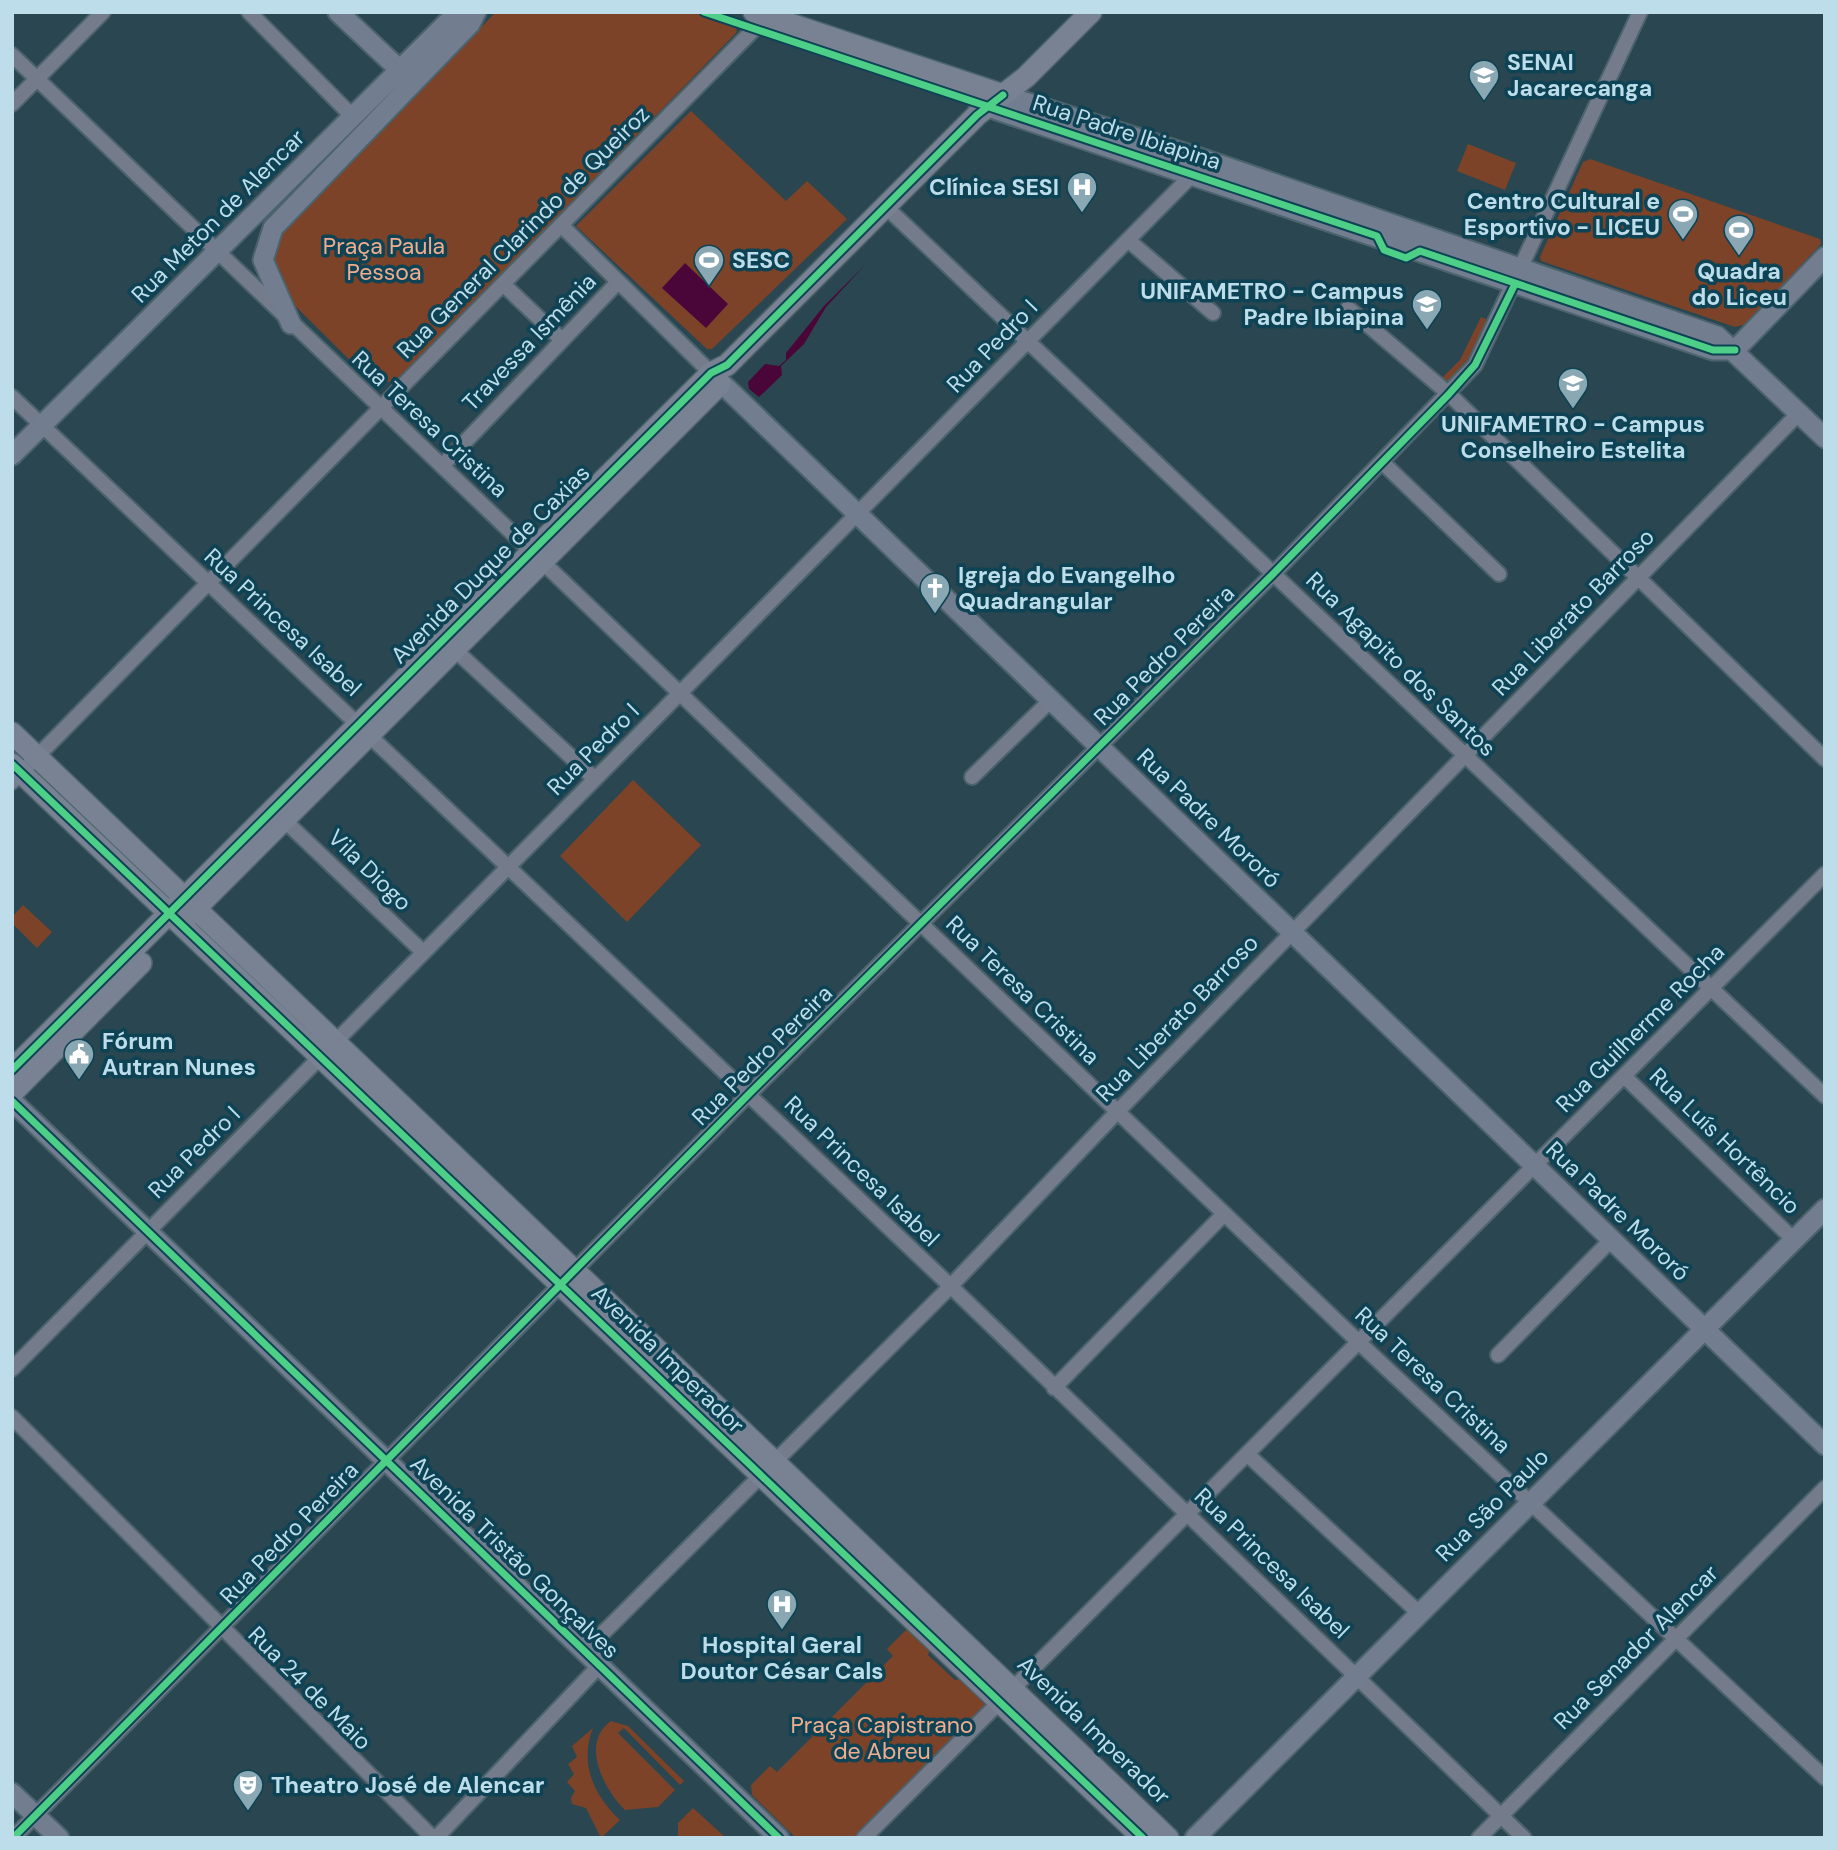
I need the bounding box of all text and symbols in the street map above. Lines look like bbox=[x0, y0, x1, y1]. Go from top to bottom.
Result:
place label: SENAI Jacarecanga bbox=[1507, 47, 1652, 103]
school or university icon: SENAI Jacarecanga bbox=[1467, 58, 1501, 102]
street label: Rua Padre Ibiapina bbox=[1029, 87, 1225, 177]
street label: Rua General Clarindo de Queiroz bbox=[390, 99, 656, 365]
street label: Rua Meton de Alencar bbox=[125, 123, 311, 309]
hospital icon: Clínica SESI bbox=[1065, 170, 1099, 214]
place label: Clínica SESI bbox=[929, 172, 1059, 202]
place label: Centro Cultural e Esportivo - LICEU bbox=[1464, 186, 1660, 242]
sports icon: Centro Cultural e Esportivo - LICEU bbox=[1666, 197, 1700, 241]
sports icon: Quadra do Liceu bbox=[1722, 213, 1756, 257]
park label: Praça Paula Pessoa bbox=[323, 231, 445, 287]
sports icon: SESC bbox=[692, 243, 726, 287]
place label: SESC bbox=[732, 245, 790, 275]
place label: Quadra do Liceu bbox=[1691, 256, 1787, 312]
street label: Travessa Ismênia bbox=[456, 267, 602, 417]
place label: UNIFAMETRO - Campus Padre Ibiapina bbox=[1140, 276, 1404, 332]
school or university icon: UNIFAMETRO - Campus Padre Ibiapina bbox=[1410, 287, 1444, 331]
street label: Rua Pedro I bbox=[940, 293, 1044, 399]
street label: Rua Teresa Cristina bbox=[346, 344, 514, 504]
school or university icon: UNIFAMETRO - Campus Conselheiro Estelita bbox=[1556, 366, 1590, 410]
place label: UNIFAMETRO - Campus Conselheiro Estelita bbox=[1441, 409, 1705, 465]
street label: Avenida Duque de Caxias bbox=[384, 458, 596, 670]
street label: Rua Liberato Barroso bbox=[1485, 522, 1661, 702]
street label: Rua Princesa Isabel bbox=[198, 541, 368, 703]
place label: Igreja do Evangelho Quadrangular bbox=[958, 560, 1176, 616]
street label: Rua Agapito dos Santos bbox=[1300, 565, 1502, 763]
church icon: Igreja do Evangelho Quadrangular bbox=[918, 571, 952, 615]
street label: Rua Pedro Pereira bbox=[1087, 578, 1241, 732]
street label: Rua Pedro I bbox=[540, 696, 646, 802]
street label: Rua Padre Mororó bbox=[1131, 742, 1287, 894]
street label: Vila Diogo bbox=[322, 823, 418, 917]
street label: Rua Teresa Cristina bbox=[940, 909, 1106, 1071]
street label: Rua Liberato Barroso bbox=[1089, 928, 1265, 1108]
street label: Rua Guilherme Rocha bbox=[1549, 937, 1731, 1119]
street label: Rua Pedro Pereira bbox=[685, 978, 839, 1132]
place label: Fórum Autran Nunes bbox=[102, 1026, 256, 1082]
public building icon: Fórum Autran Nunes bbox=[62, 1037, 96, 1081]
street label: Rua Luís Hortêncio bbox=[1643, 1061, 1807, 1221]
street label: Rua Princesa Isabel bbox=[778, 1089, 946, 1253]
street label: Rua Pedro I bbox=[141, 1099, 247, 1205]
street label: Rua Padre Mororó bbox=[1540, 1135, 1696, 1287]
street label: Avenida Imperador bbox=[585, 1278, 751, 1440]
street label: Rua Teresa Cristina bbox=[1349, 1300, 1517, 1460]
street label: Rua São Paulo bbox=[1429, 1442, 1555, 1568]
street label: Avenida Tristão Gonçalves bbox=[404, 1449, 626, 1665]
street label: Rua Pedro Pereira bbox=[213, 1455, 365, 1611]
street label: Rua Princesa Isabel bbox=[1188, 1481, 1356, 1645]
street label: Rua Senador Alencar bbox=[1547, 1558, 1725, 1736]
hospital icon: Hospital Geral Doutor César Cals bbox=[765, 1587, 799, 1631]
street label: Rua 24 de Maio bbox=[242, 1620, 378, 1756]
place label: Hospital Geral Doutor César Cals bbox=[680, 1630, 884, 1686]
street label: Avenida Imperador bbox=[1011, 1649, 1177, 1811]
park label: Praça Capistrano de Abreu bbox=[791, 1710, 974, 1766]
theatre icon: Theatro José de Alencar bbox=[231, 1768, 265, 1812]
place label: Theatro José de Alencar bbox=[271, 1770, 544, 1800]

